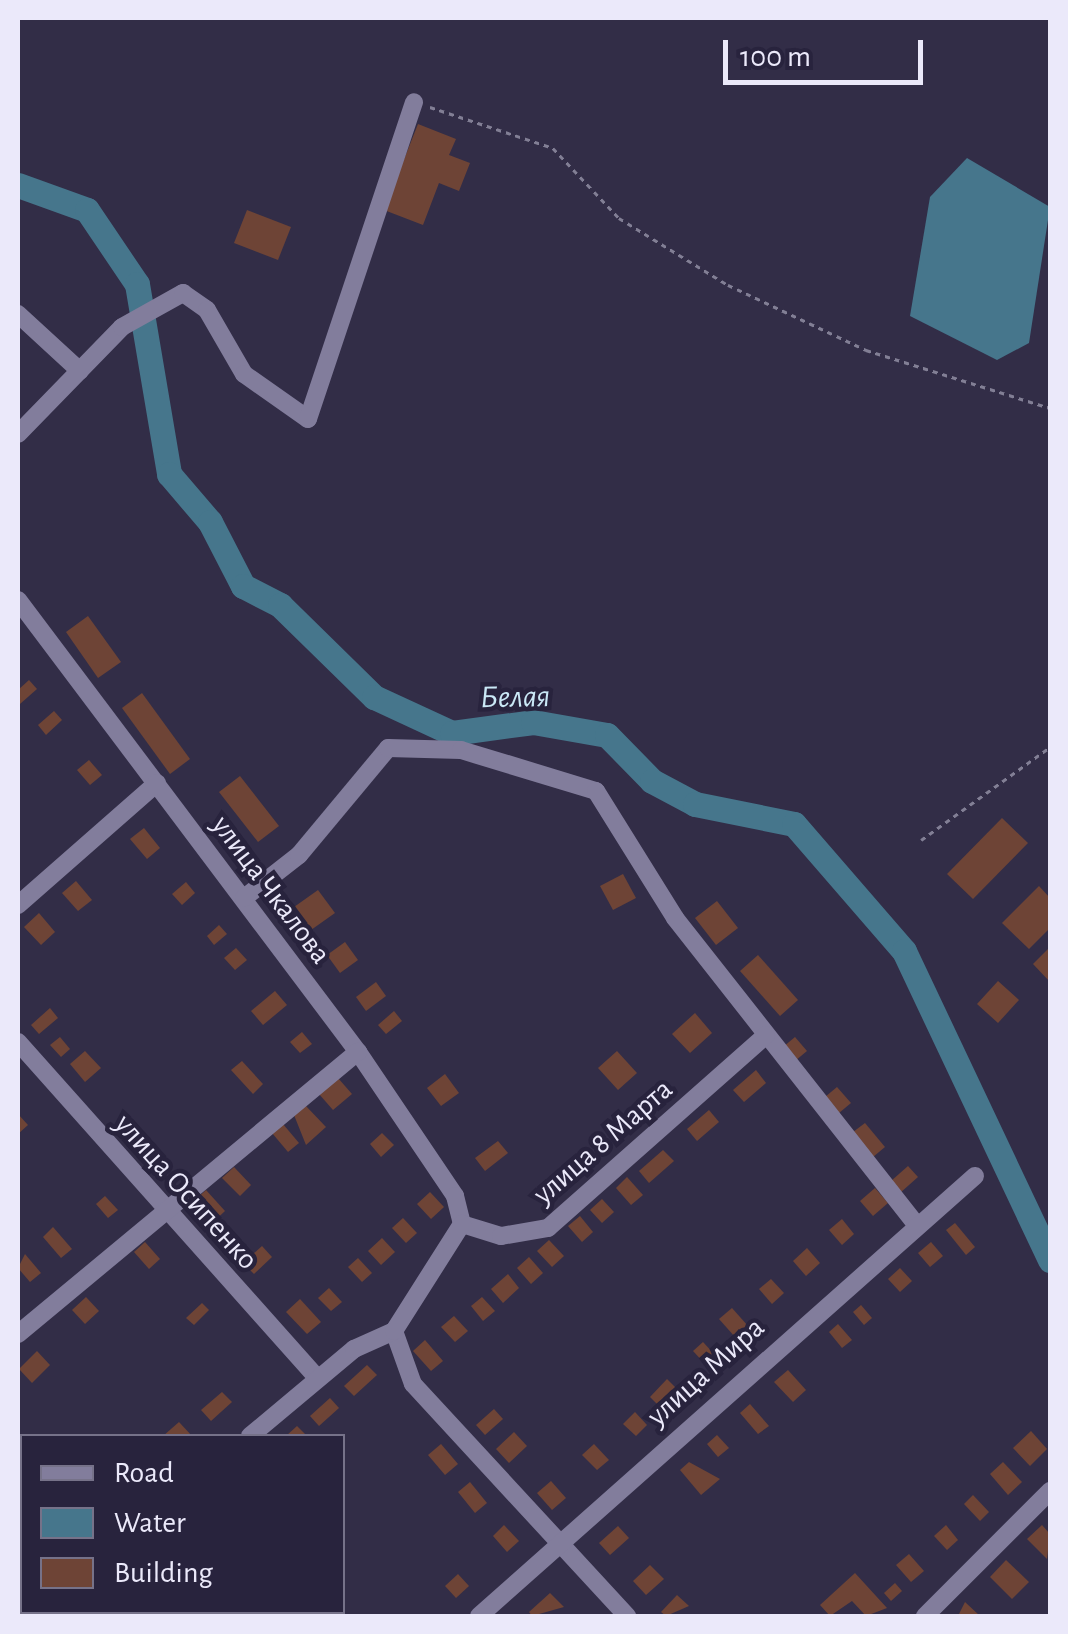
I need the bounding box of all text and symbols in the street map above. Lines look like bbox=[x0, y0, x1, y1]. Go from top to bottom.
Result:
scale bar bbox=[728, 20, 928, 82]
text: 100 m bbox=[740, 42, 811, 72]
water label: Белая bbox=[480, 677, 550, 717]
street label: улица Чкалова bbox=[204, 809, 338, 971]
street label: улица 8 Марта bbox=[526, 1072, 680, 1212]
street label: улица Осипенко bbox=[107, 1107, 265, 1277]
street label: улица Мира bbox=[640, 1310, 772, 1434]
legend bbox=[20, 1434, 345, 1614]
text: Road bbox=[114, 1458, 174, 1488]
text: Water bbox=[114, 1508, 186, 1538]
text: Building bbox=[114, 1558, 213, 1588]

